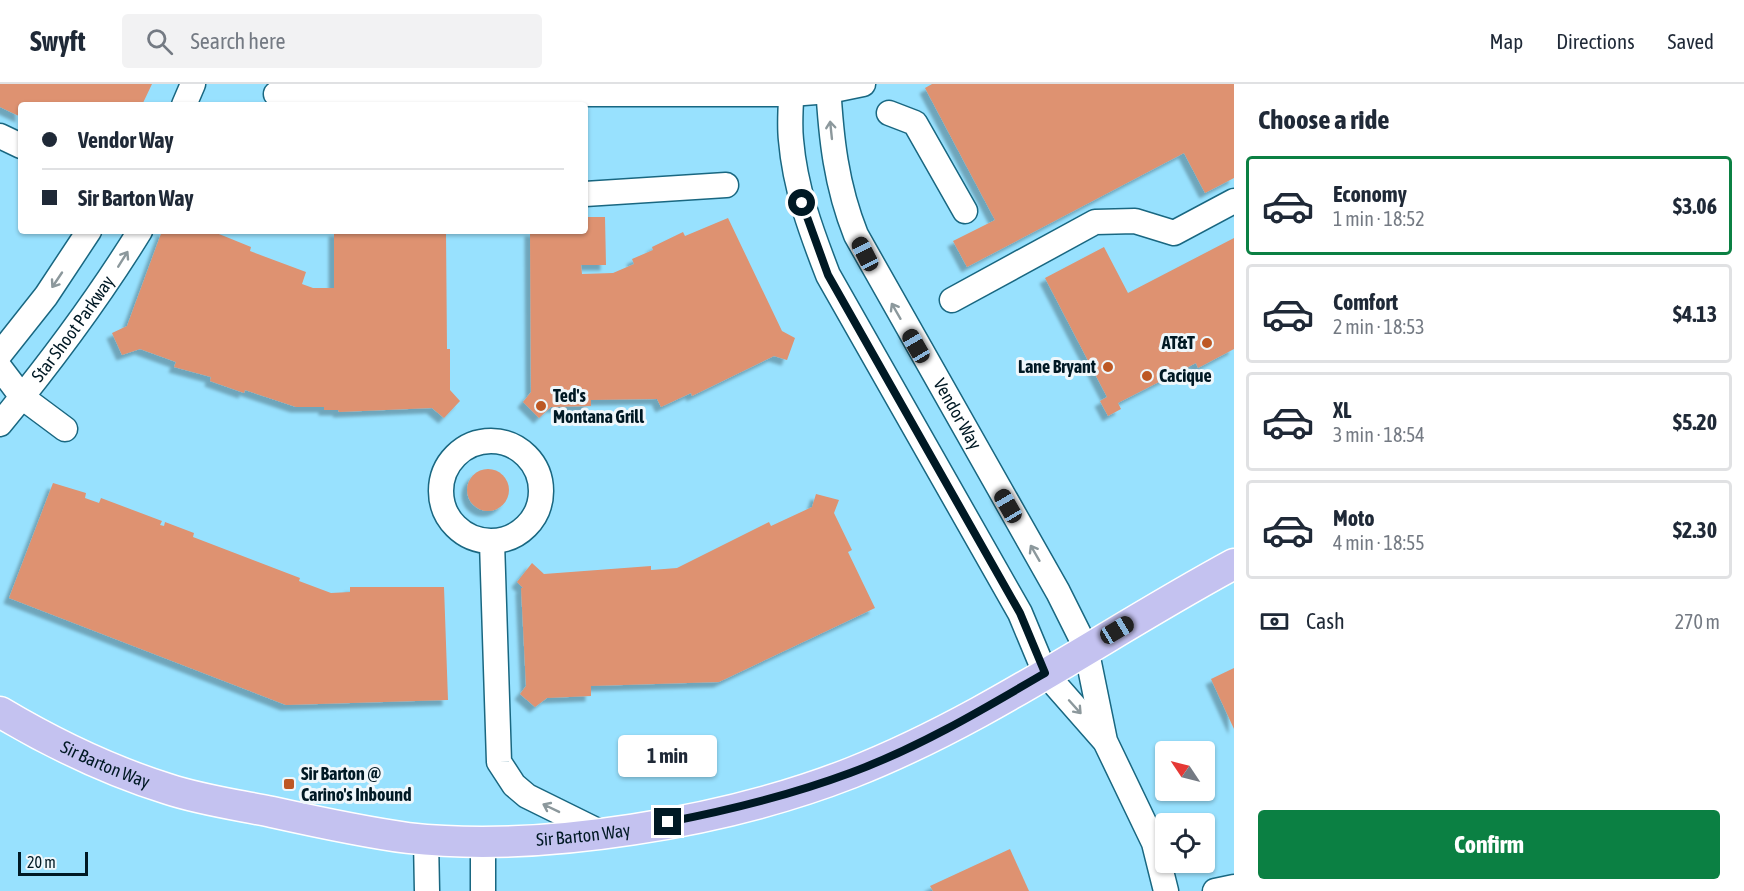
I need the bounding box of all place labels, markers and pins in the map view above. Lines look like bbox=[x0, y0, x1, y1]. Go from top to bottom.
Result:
place label: AT&T bbox=[1161, 332, 1195, 353]
marker: AT&T bbox=[1200, 336, 1214, 350]
place label: Lane Bryant bbox=[1018, 356, 1097, 377]
marker: Lane Bryant bbox=[1101, 360, 1115, 374]
place label: Cacique bbox=[1159, 365, 1212, 386]
marker: Cacique bbox=[1140, 369, 1154, 383]
place label: Ted's Montana Grill bbox=[553, 385, 644, 427]
marker: Ted's Montana Grill bbox=[534, 399, 548, 413]
place label: Sir Barton @ Carino's Inbound bbox=[301, 763, 411, 805]
marker: Sir Barton @ Carino's Inbound bbox=[282, 777, 296, 791]

